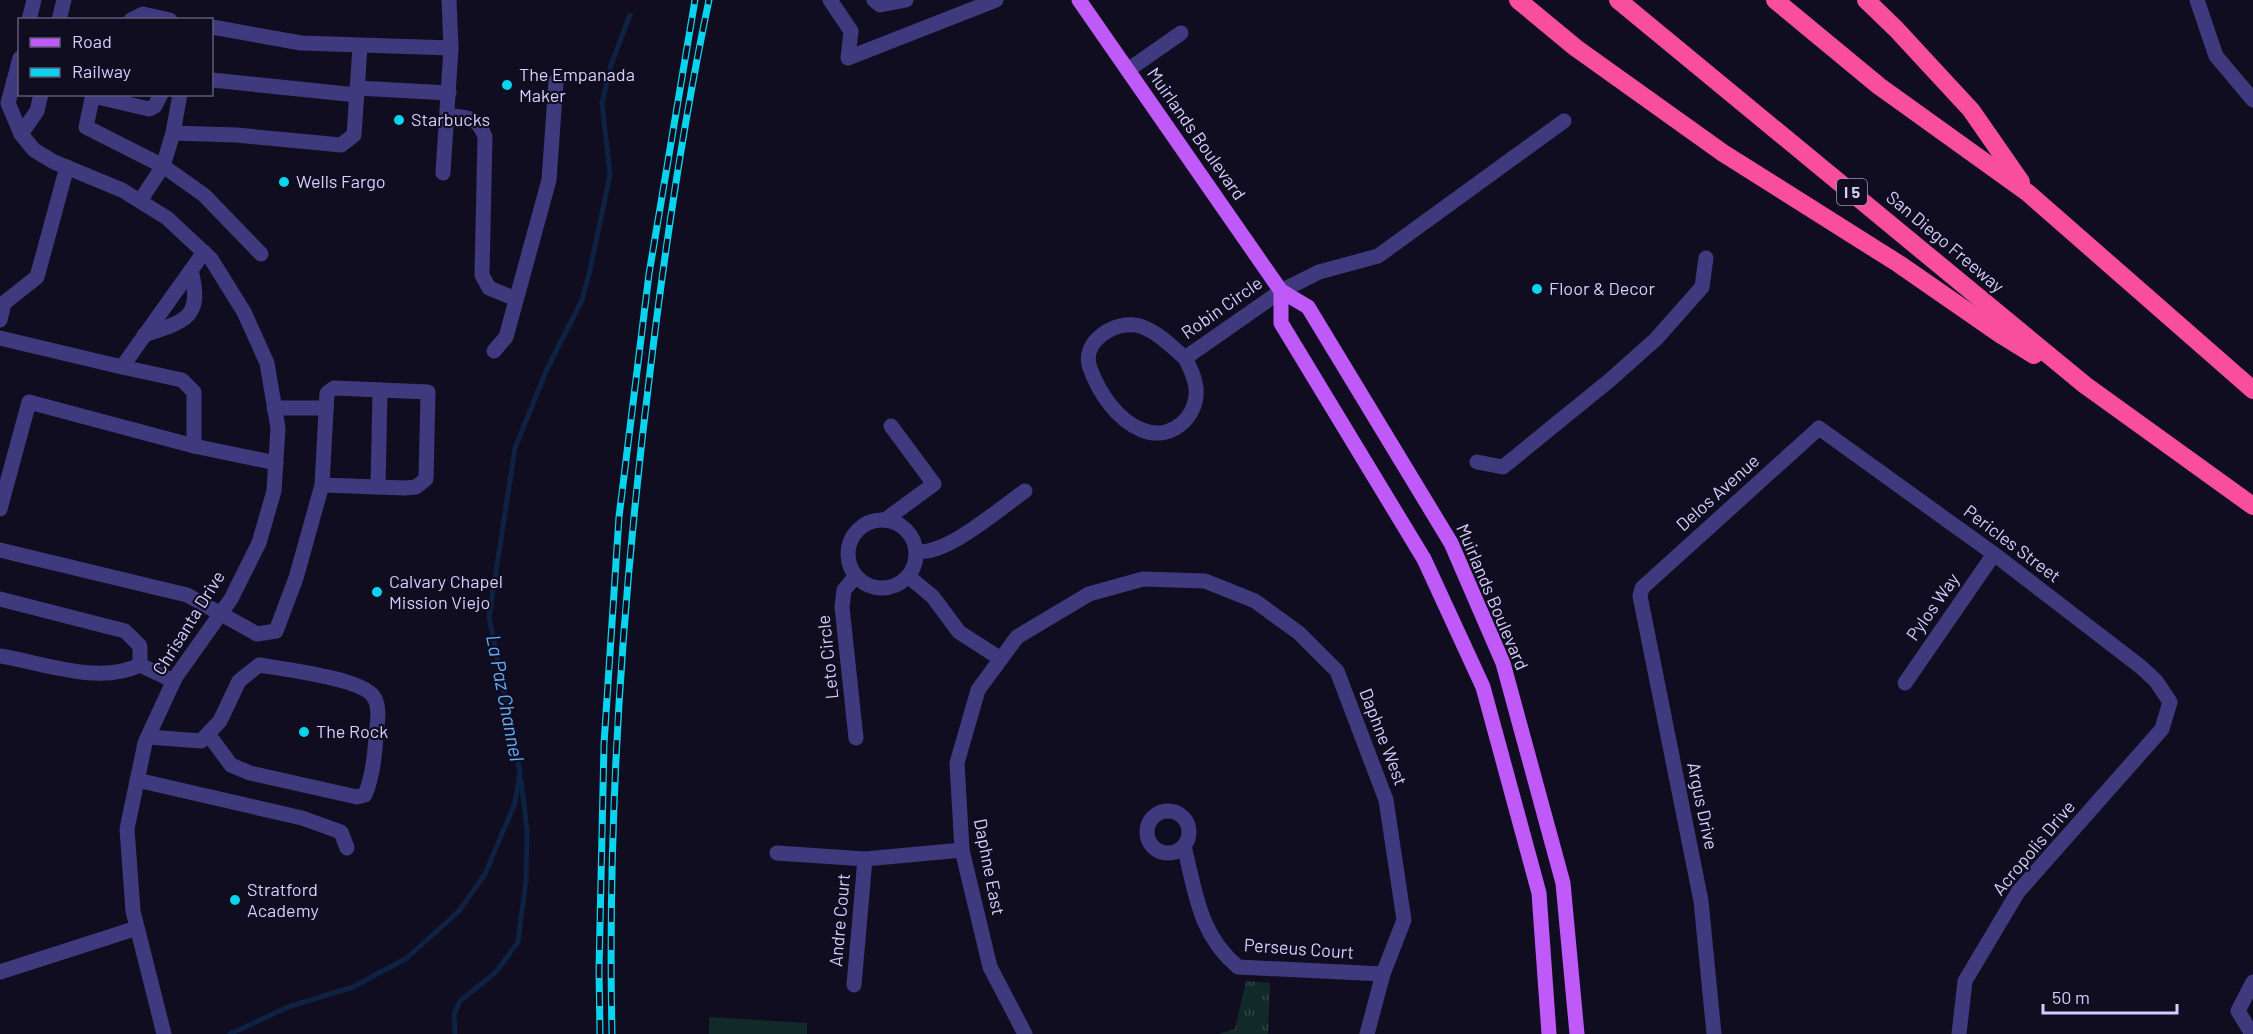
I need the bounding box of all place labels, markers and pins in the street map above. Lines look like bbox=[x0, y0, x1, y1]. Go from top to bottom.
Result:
place label: The Empanada Maker bbox=[519, 63, 635, 106]
marker: The Empanada Maker bbox=[500, 78, 514, 92]
place label: Starbucks bbox=[411, 108, 490, 130]
marker: Starbucks bbox=[392, 113, 406, 127]
place label: Wells Fargo bbox=[296, 170, 386, 192]
marker: Wells Fargo bbox=[277, 175, 291, 189]
place label: Floor & Decor bbox=[1549, 277, 1655, 299]
marker: Floor & Decor bbox=[1530, 282, 1544, 296]
place label: Calvary Chapel Mission Viejo bbox=[389, 570, 503, 613]
marker: Calvary Chapel Mission Viejo bbox=[370, 585, 384, 599]
place label: The Rock bbox=[316, 720, 388, 742]
marker: The Rock bbox=[297, 725, 311, 739]
place label: Stratford Academy bbox=[247, 878, 319, 921]
marker: Stratford Academy bbox=[228, 893, 242, 907]

